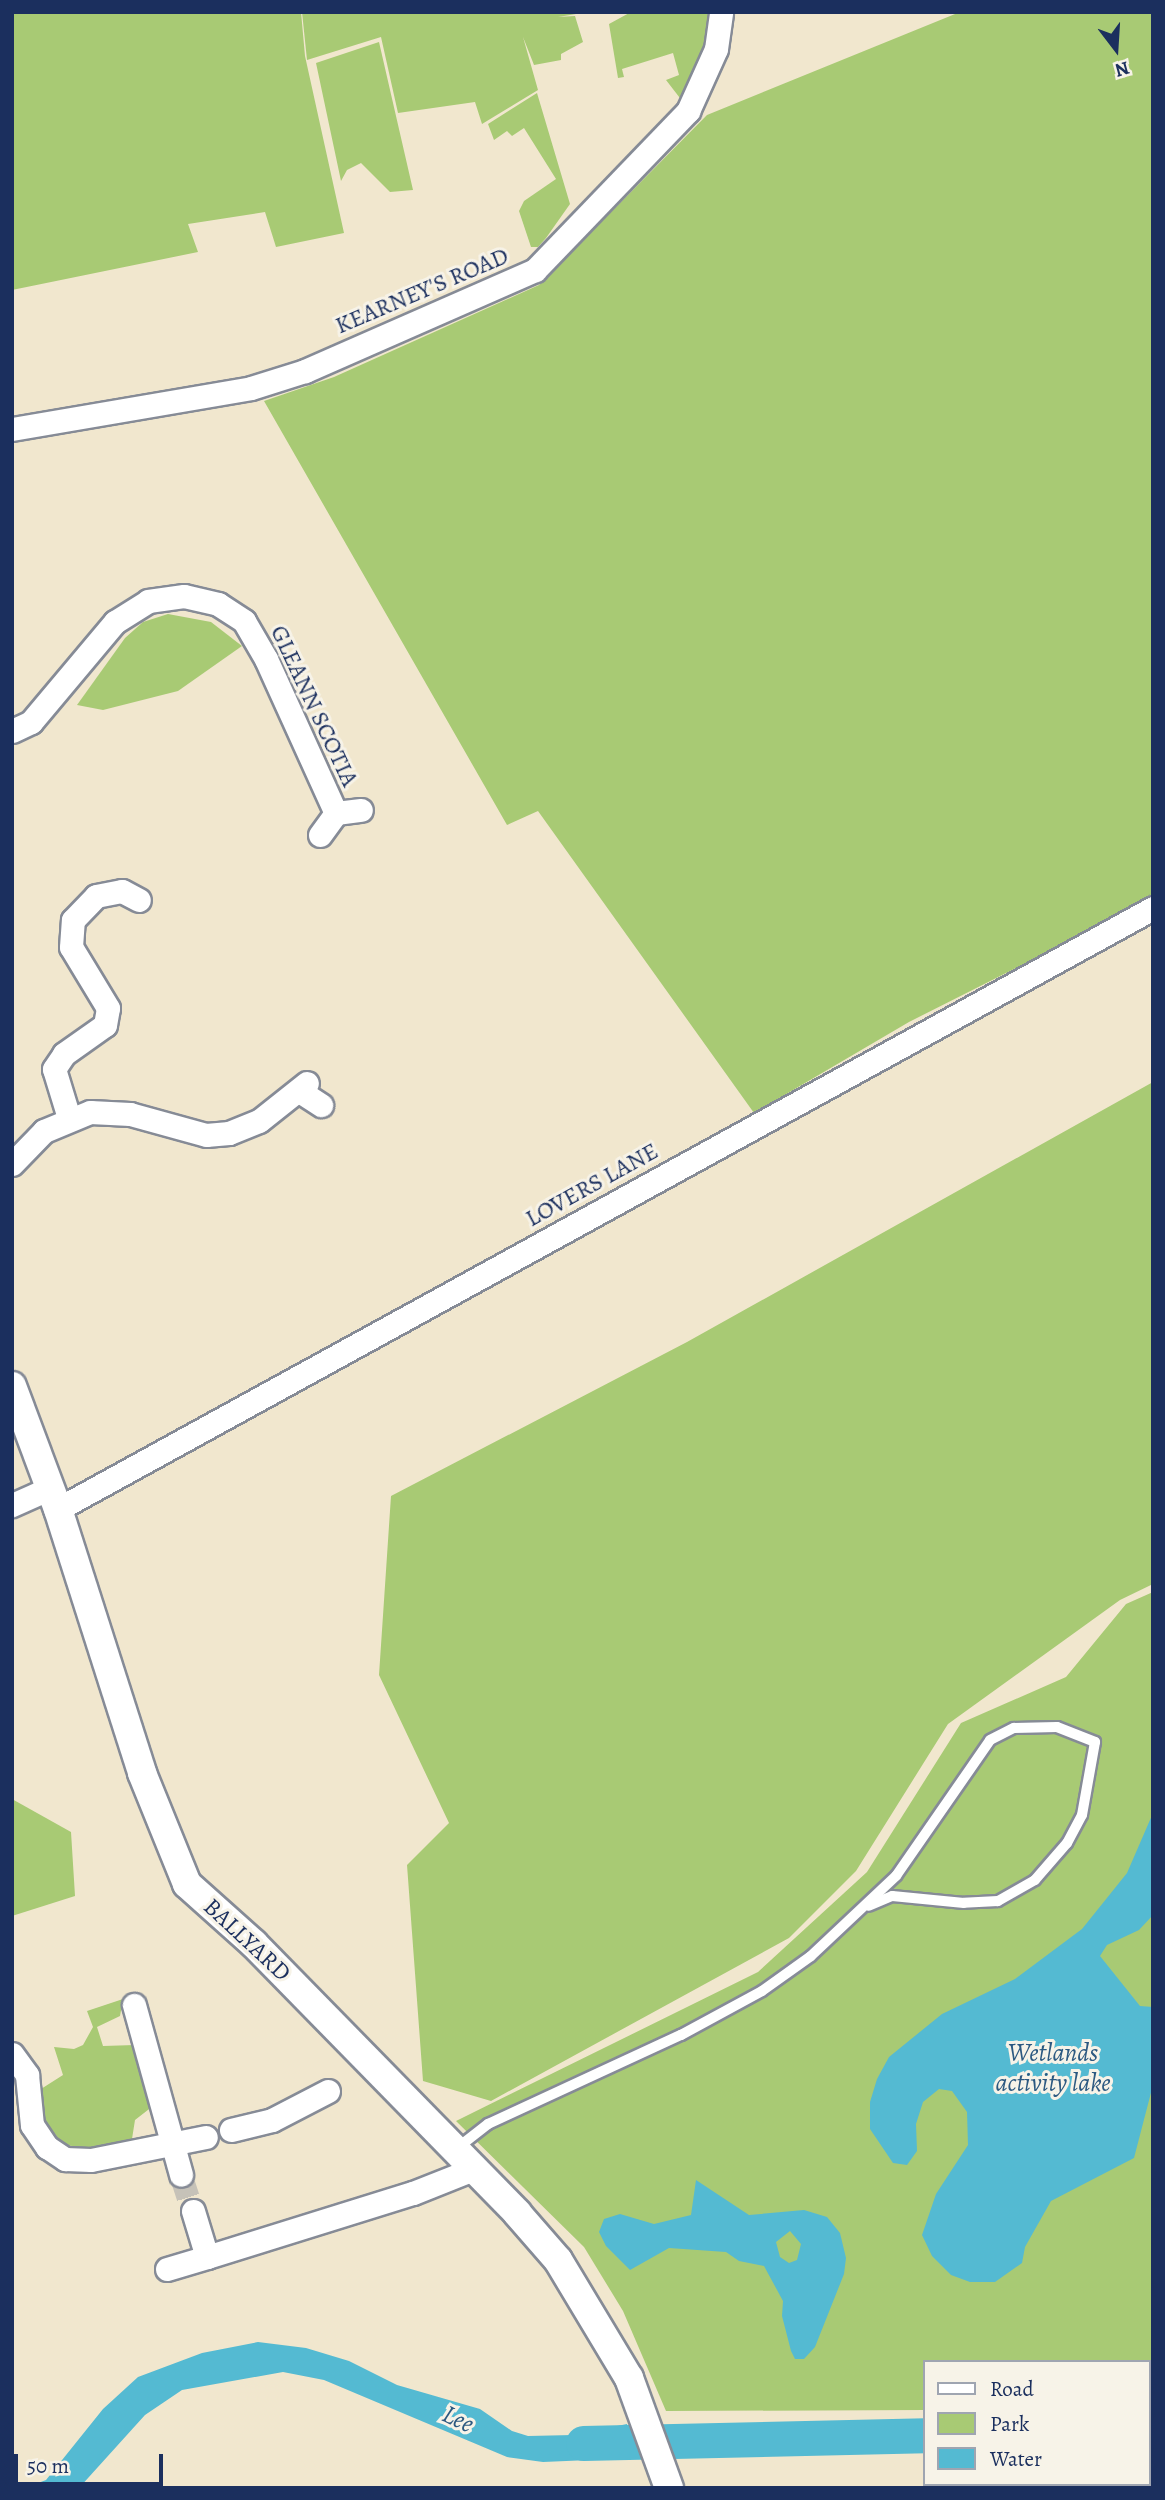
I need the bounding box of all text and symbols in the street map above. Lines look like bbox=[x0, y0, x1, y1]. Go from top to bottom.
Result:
north arrow bbox=[1081, 14, 1151, 84]
text: N bbox=[1112, 55, 1133, 84]
street label: KEARNEY'S ROAD bbox=[331, 242, 513, 340]
street label: GLEANN SCOTIA bbox=[264, 621, 364, 791]
street label: LOVERS LANE bbox=[521, 1137, 663, 1233]
street label: BALLYARD bbox=[197, 1892, 297, 1988]
water label: Wetlands activity lake bbox=[995, 2037, 1111, 2098]
legend bbox=[923, 2360, 1151, 2486]
text: Road bbox=[990, 2375, 1034, 2403]
water label: Lee bbox=[437, 2398, 479, 2440]
text: Park bbox=[990, 2410, 1029, 2438]
scale bar bbox=[18, 2440, 166, 2484]
text: Water bbox=[990, 2445, 1042, 2473]
text: 50 m bbox=[27, 2452, 69, 2480]

